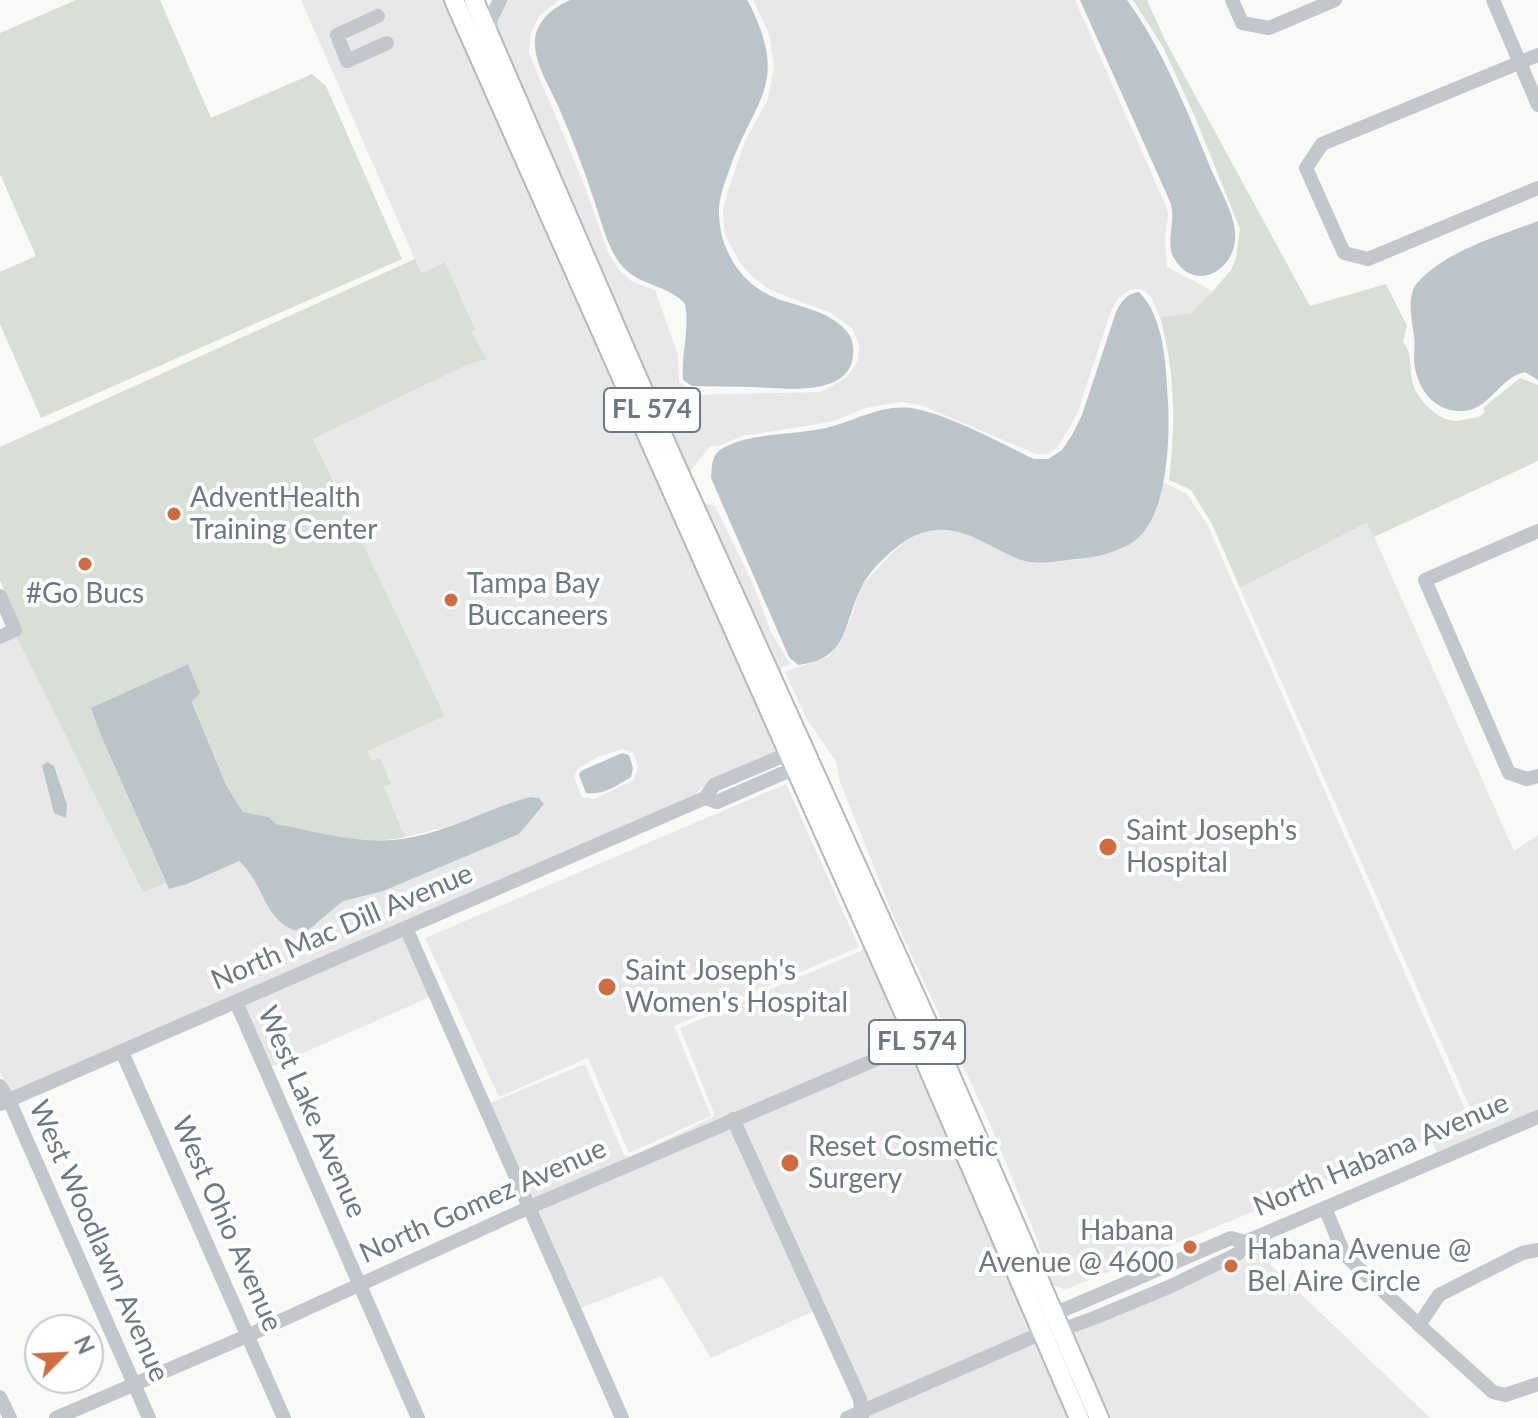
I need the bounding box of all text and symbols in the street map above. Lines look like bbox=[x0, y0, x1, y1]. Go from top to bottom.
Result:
road number: FL 574 bbox=[604, 388, 700, 432]
place label: AdventHealth Training Center bbox=[190, 481, 377, 547]
marker: AdventHealth Training Center bbox=[165, 505, 183, 523]
marker: #Go Bucs bbox=[76, 555, 94, 573]
place label: Tampa Bay Buccaneers bbox=[467, 567, 608, 633]
place label: #Go Bucs bbox=[26, 577, 144, 611]
marker: Tampa Bay Buccaneers bbox=[442, 591, 460, 609]
place label: Saint Joseph's Hospital bbox=[1126, 814, 1297, 880]
marker: Saint Joseph's Hospital bbox=[1097, 836, 1119, 858]
street label: North Mac Dill Avenue bbox=[206, 857, 478, 997]
place label: Saint Joseph's Women's Hospital bbox=[625, 954, 848, 1020]
marker: Saint Joseph's Women's Hospital bbox=[596, 976, 618, 998]
street label: West Lake Avenue bbox=[250, 1001, 374, 1223]
road number: FL 574 bbox=[869, 1020, 965, 1064]
street label: North Habana Avenue bbox=[1248, 1086, 1514, 1224]
street label: West Woodlawn Avenue bbox=[22, 1095, 176, 1387]
street label: West Ohio Avenue bbox=[165, 1111, 289, 1337]
place label: Reset Cosmetic Surgery bbox=[808, 1130, 998, 1196]
street label: North Gomez Avenue bbox=[355, 1131, 611, 1271]
marker: Reset Cosmetic Surgery bbox=[779, 1152, 801, 1174]
place label: Habana Avenue @ 4600 bbox=[979, 1214, 1174, 1280]
place label: Habana Avenue @ Bel Aire Circle bbox=[1247, 1233, 1471, 1299]
marker: Habana Avenue @ 4600 bbox=[1181, 1238, 1199, 1256]
marker: Habana Avenue @ Bel Aire Circle bbox=[1222, 1257, 1240, 1275]
north arrow bbox=[24, 1314, 104, 1394]
text: N bbox=[69, 1332, 100, 1358]

